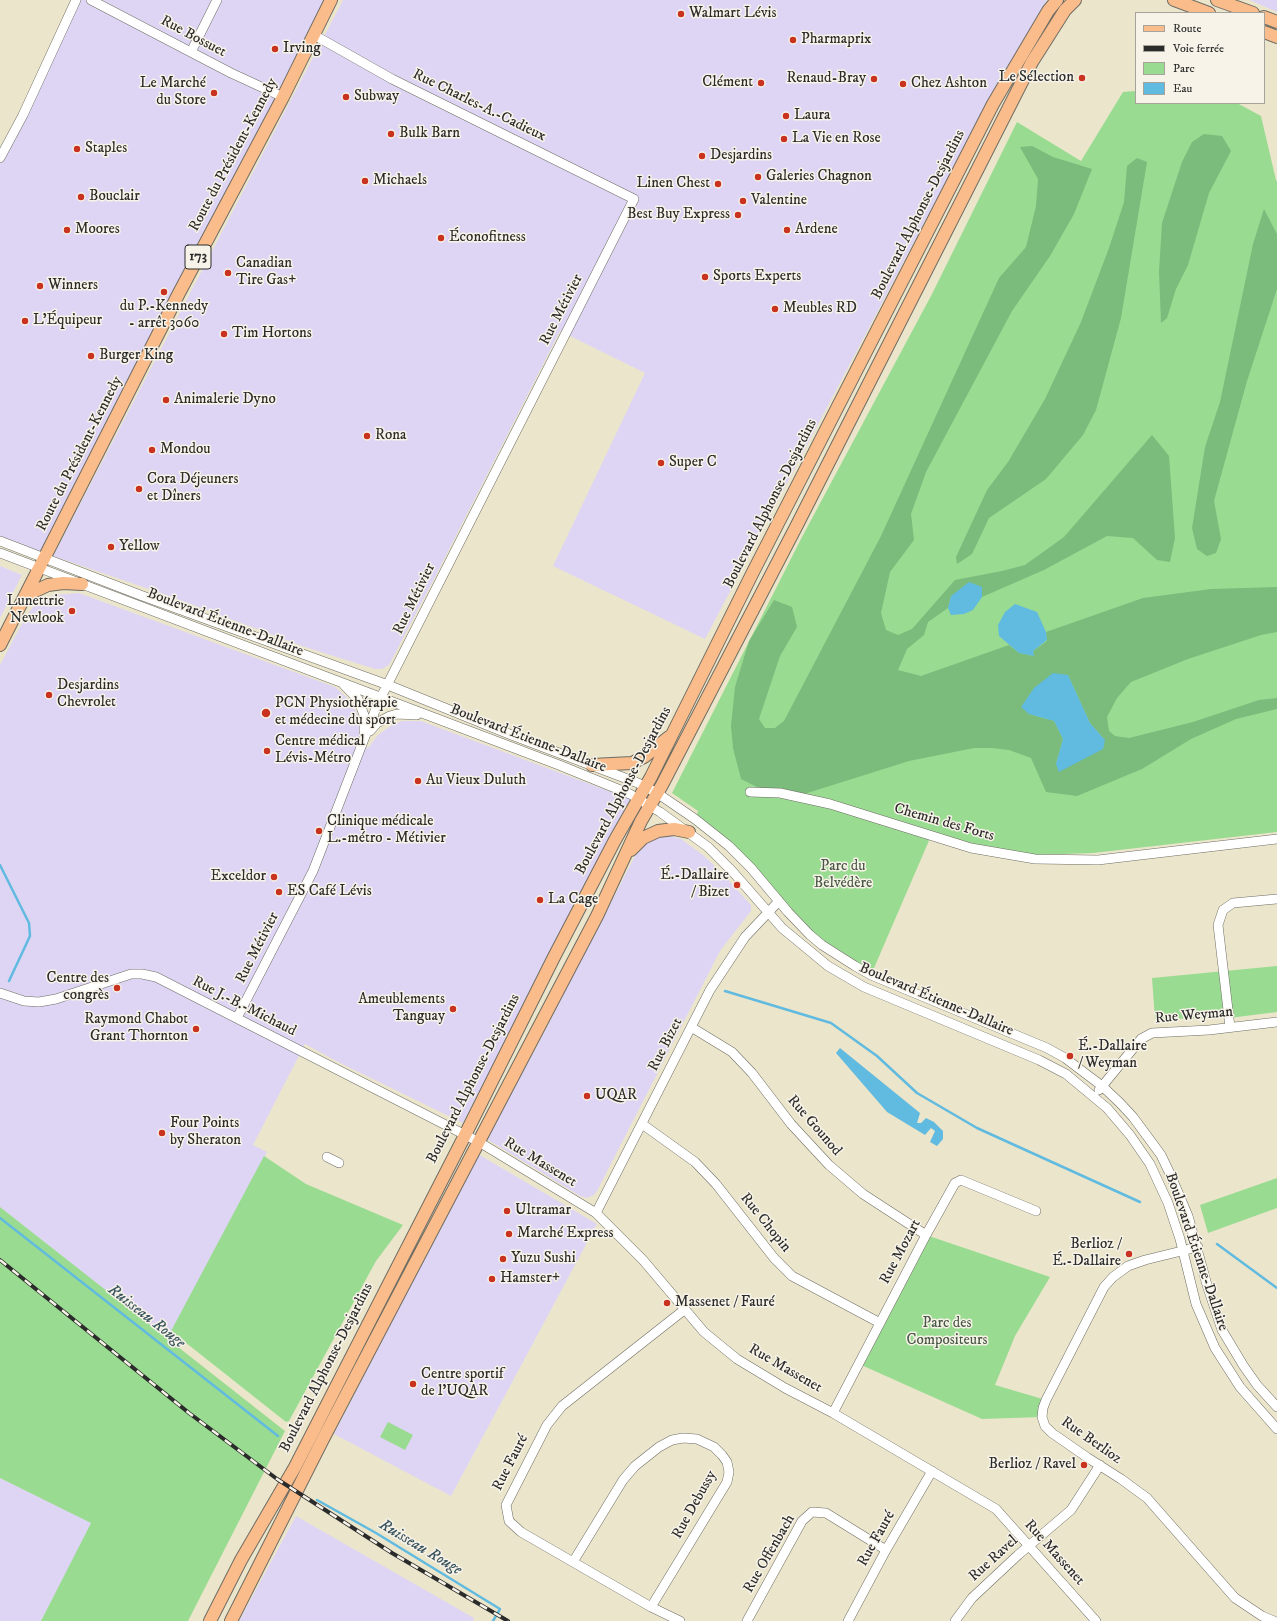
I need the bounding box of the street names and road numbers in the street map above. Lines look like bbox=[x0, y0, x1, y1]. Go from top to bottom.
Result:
street label: Rue Bossuet bbox=[157, 12, 229, 62]
street label: Rue Charles-A.-Cadieux bbox=[409, 66, 549, 146]
street label: Route du Président-Kennedy bbox=[186, 75, 282, 235]
street label: Boulevard Alphonse-Desjardins bbox=[868, 127, 970, 303]
road number: 173 bbox=[185, 245, 211, 269]
street label: Rue Métivier bbox=[536, 271, 588, 349]
street label: Route du Président-Kennedy bbox=[33, 374, 127, 534]
street label: Boulevard Alphonse-Desjardins bbox=[720, 416, 822, 592]
street label: Rue Métivier bbox=[390, 560, 440, 638]
street label: Boulevard Étienne-Dallaire bbox=[144, 585, 306, 661]
street label: Boulevard Étienne-Dallaire bbox=[447, 701, 609, 777]
street label: Boulevard Alphonse-Desjardins bbox=[572, 704, 676, 878]
street label: Chemin des Forts bbox=[892, 800, 996, 846]
street label: Rue Métivier bbox=[232, 909, 284, 987]
street label: Boulevard Étienne-Dallaire bbox=[856, 959, 1016, 1041]
street label: Rue J.-B.-Michaud bbox=[189, 973, 299, 1041]
street label: Boulevard Alphonse-Desjardins bbox=[423, 991, 525, 1167]
street label: Rue Weyman bbox=[1154, 1004, 1234, 1028]
street label: Rue Bizet bbox=[645, 1015, 687, 1075]
street label: Rue Gounod bbox=[783, 1092, 845, 1160]
street label: Rue Massenet bbox=[500, 1134, 580, 1192]
street label: Boulevard Étienne-Dallaire bbox=[1160, 1171, 1232, 1333]
street label: Rue Chopin bbox=[736, 1190, 794, 1256]
street label: Rue Mozart bbox=[876, 1217, 926, 1287]
street label: Boulevard Alphonse-Desjardins bbox=[276, 1280, 378, 1456]
street label: Rue Massenet bbox=[745, 1341, 825, 1397]
street label: Rue Berlioz bbox=[1057, 1414, 1125, 1468]
street label: Rue Fauré bbox=[489, 1432, 533, 1494]
street label: Rue Debussy bbox=[669, 1468, 721, 1542]
street label: Rue Fauré bbox=[854, 1508, 900, 1570]
street label: Rue Offenbach bbox=[740, 1512, 800, 1596]
street label: Rue Massenet bbox=[1020, 1517, 1088, 1589]
street label: Rue Ravel bbox=[966, 1532, 1022, 1586]

